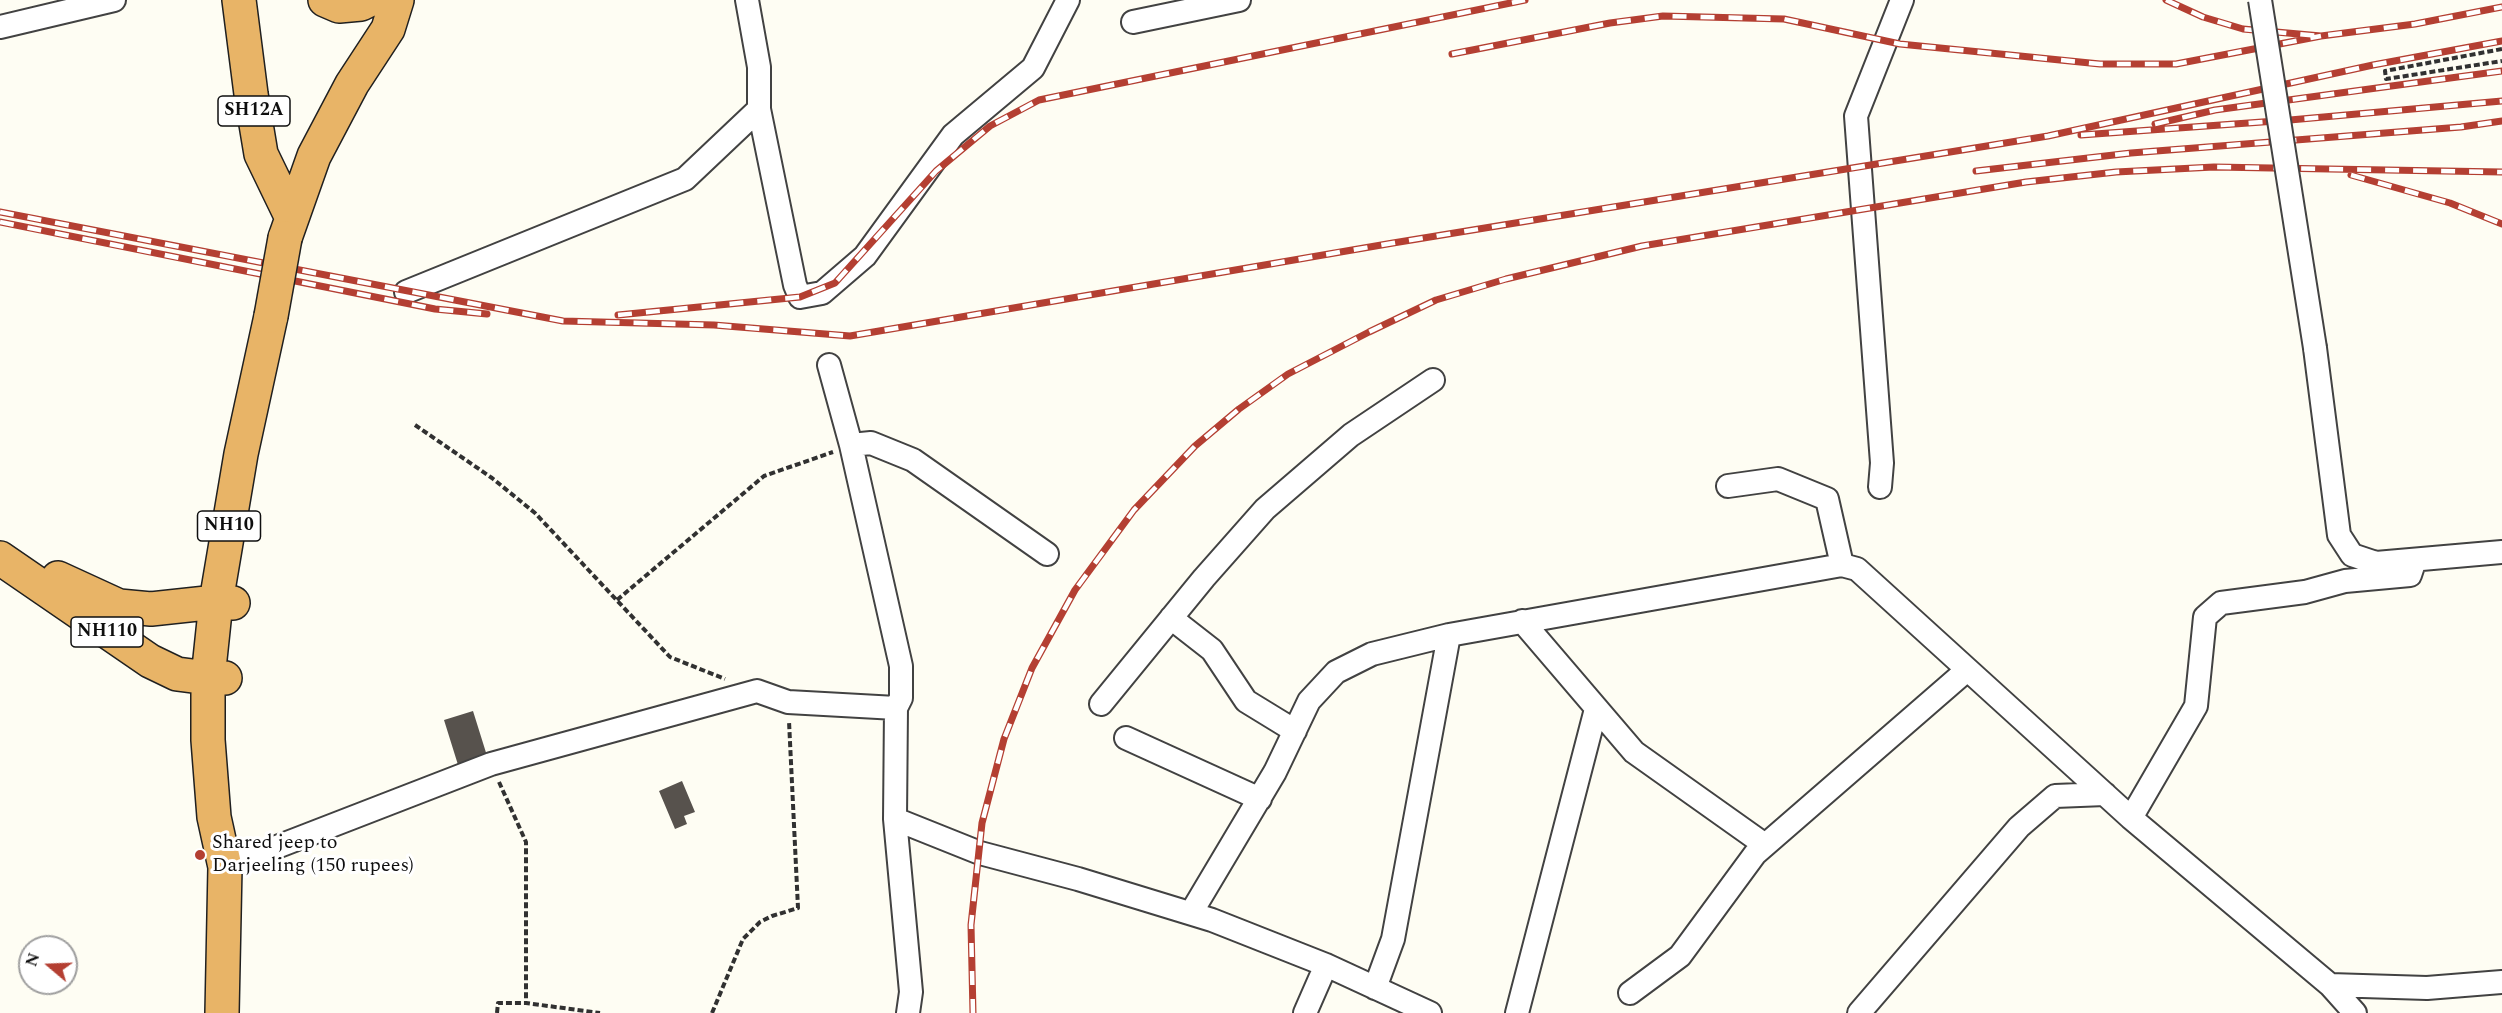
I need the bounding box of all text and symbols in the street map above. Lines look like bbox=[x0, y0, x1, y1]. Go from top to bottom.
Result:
road number: SH12A bbox=[218, 96, 290, 126]
road number: NH10 bbox=[198, 511, 260, 541]
road number: NH110 bbox=[71, 617, 143, 647]
place label: Shared jeep to Darjeeling (150 rupees) bbox=[212, 832, 414, 879]
marker: Shared jeep to Darjeeling (150 rupees) bbox=[193, 848, 207, 862]
north arrow bbox=[18, 935, 78, 995]
text: N bbox=[19, 950, 46, 970]

